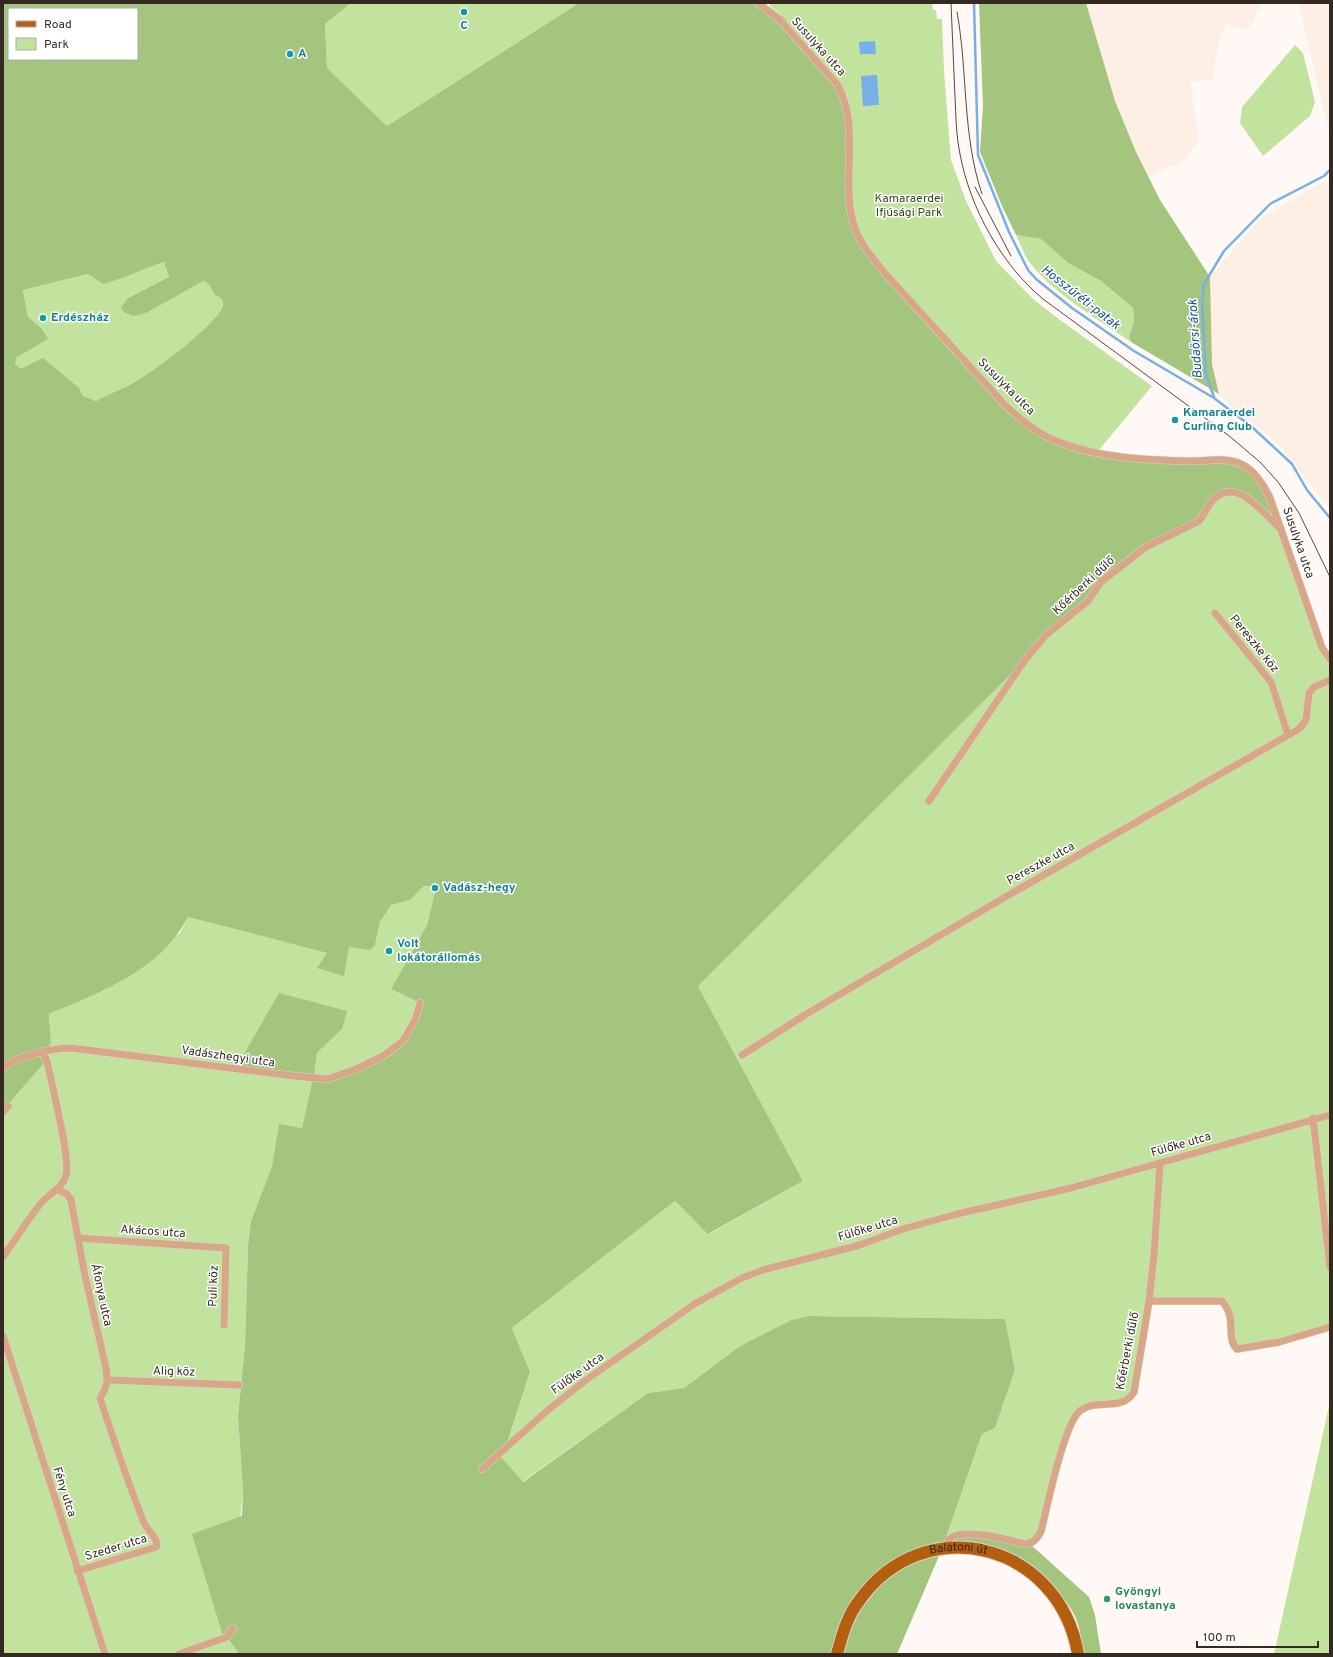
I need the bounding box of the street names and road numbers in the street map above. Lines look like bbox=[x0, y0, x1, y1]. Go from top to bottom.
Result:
street label: Susulyka utca bbox=[787, 14, 849, 80]
street label: Susulyka utca bbox=[974, 355, 1038, 419]
street label: Susulyka utca bbox=[1278, 505, 1318, 581]
street label: Kőérberki dűlő bbox=[1050, 552, 1119, 619]
street label: Pereszke köz bbox=[1226, 612, 1282, 676]
street label: Pereszke utca bbox=[1004, 839, 1078, 889]
street label: Vadászhegyi utca bbox=[180, 1043, 276, 1071]
street label: Fülőke utca bbox=[1149, 1129, 1213, 1161]
street label: Fülőke utca bbox=[836, 1212, 900, 1246]
street label: Akácos utca bbox=[120, 1222, 186, 1242]
street label: Áfonya utca bbox=[87, 1262, 115, 1328]
street label: Puli köz bbox=[205, 1265, 223, 1307]
street label: Kőérberki dűlő bbox=[1113, 1309, 1144, 1391]
street label: Fülőke utca bbox=[548, 1349, 608, 1399]
street label: Alig köz bbox=[152, 1363, 196, 1381]
street label: Fény utca bbox=[48, 1465, 80, 1519]
street label: Szeder utca bbox=[83, 1531, 149, 1565]
street label: Balatoni út bbox=[928, 1540, 989, 1559]

